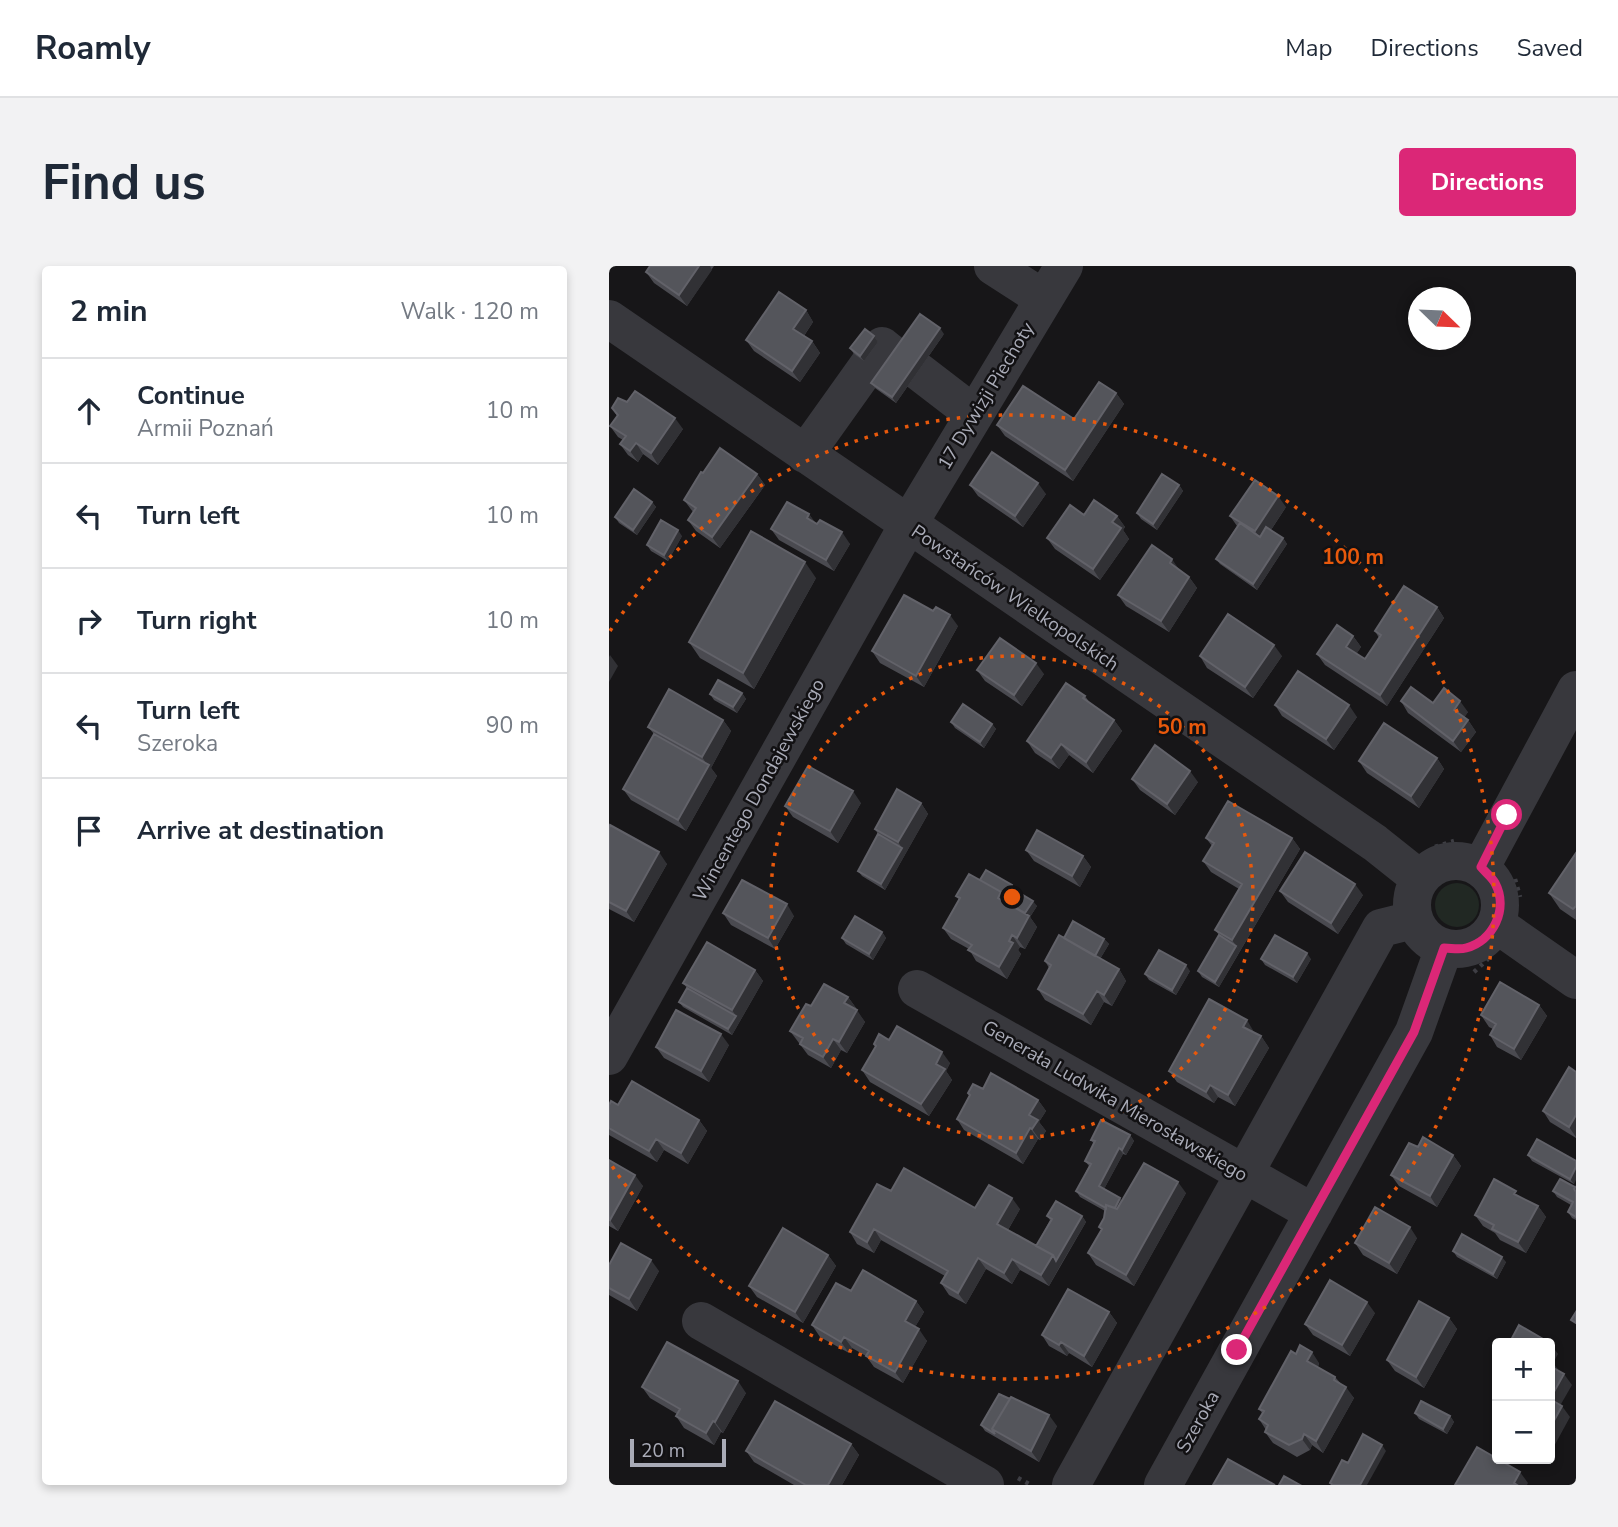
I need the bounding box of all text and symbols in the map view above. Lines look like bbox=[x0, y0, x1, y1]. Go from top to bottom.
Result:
text: Roamly bbox=[35, 26, 151, 71]
text: Map bbox=[1285, 32, 1332, 64]
text: Directions bbox=[1370, 32, 1479, 64]
text: Saved bbox=[1517, 32, 1583, 64]
button: Directions bbox=[1399, 148, 1576, 216]
text: Find us bbox=[42, 149, 206, 216]
north arrow bbox=[1408, 287, 1471, 350]
text: 2 min bbox=[70, 291, 148, 332]
text: Walk · 120 m bbox=[400, 296, 539, 327]
street label: 17 Dywizji Piechoty bbox=[932, 317, 1041, 475]
text: Continue bbox=[137, 378, 245, 413]
icon: ahead bbox=[70, 392, 108, 430]
text: 10 m bbox=[486, 395, 539, 426]
text: Armii Poznań bbox=[137, 413, 274, 444]
icon: left bbox=[70, 497, 108, 535]
text: Turn left bbox=[137, 498, 240, 533]
text: 10 m bbox=[486, 500, 539, 531]
street label: Powstańców Wielkopolskich bbox=[906, 519, 1124, 677]
text: 100 m bbox=[1322, 543, 1384, 571]
icon: right bbox=[70, 602, 108, 640]
text: Turn right bbox=[137, 603, 256, 638]
text: 10 m bbox=[486, 605, 539, 636]
street label: Wincentego Dondajewskiego bbox=[687, 674, 831, 906]
text: Turn left bbox=[137, 693, 240, 728]
icon: left bbox=[70, 707, 108, 745]
text: 90 m bbox=[486, 710, 539, 741]
text: 50 m bbox=[1157, 713, 1207, 741]
text: Szeroka bbox=[137, 728, 218, 759]
route start bbox=[1491, 799, 1522, 830]
icon: arrive bbox=[70, 812, 108, 850]
text: Arrive at destination bbox=[137, 813, 384, 848]
centre of rings bbox=[1000, 885, 1024, 909]
street label: Generała Ludwika Mierosławskiego bbox=[978, 1014, 1252, 1188]
route end bbox=[1221, 1334, 1252, 1365]
map controls bbox=[1492, 1338, 1555, 1464]
button: + bbox=[1492, 1338, 1555, 1401]
street label: Szeroka bbox=[1170, 1386, 1226, 1458]
button: − bbox=[1492, 1401, 1555, 1464]
scale bar bbox=[630, 1436, 726, 1468]
text: 20 m bbox=[641, 1438, 685, 1464]

